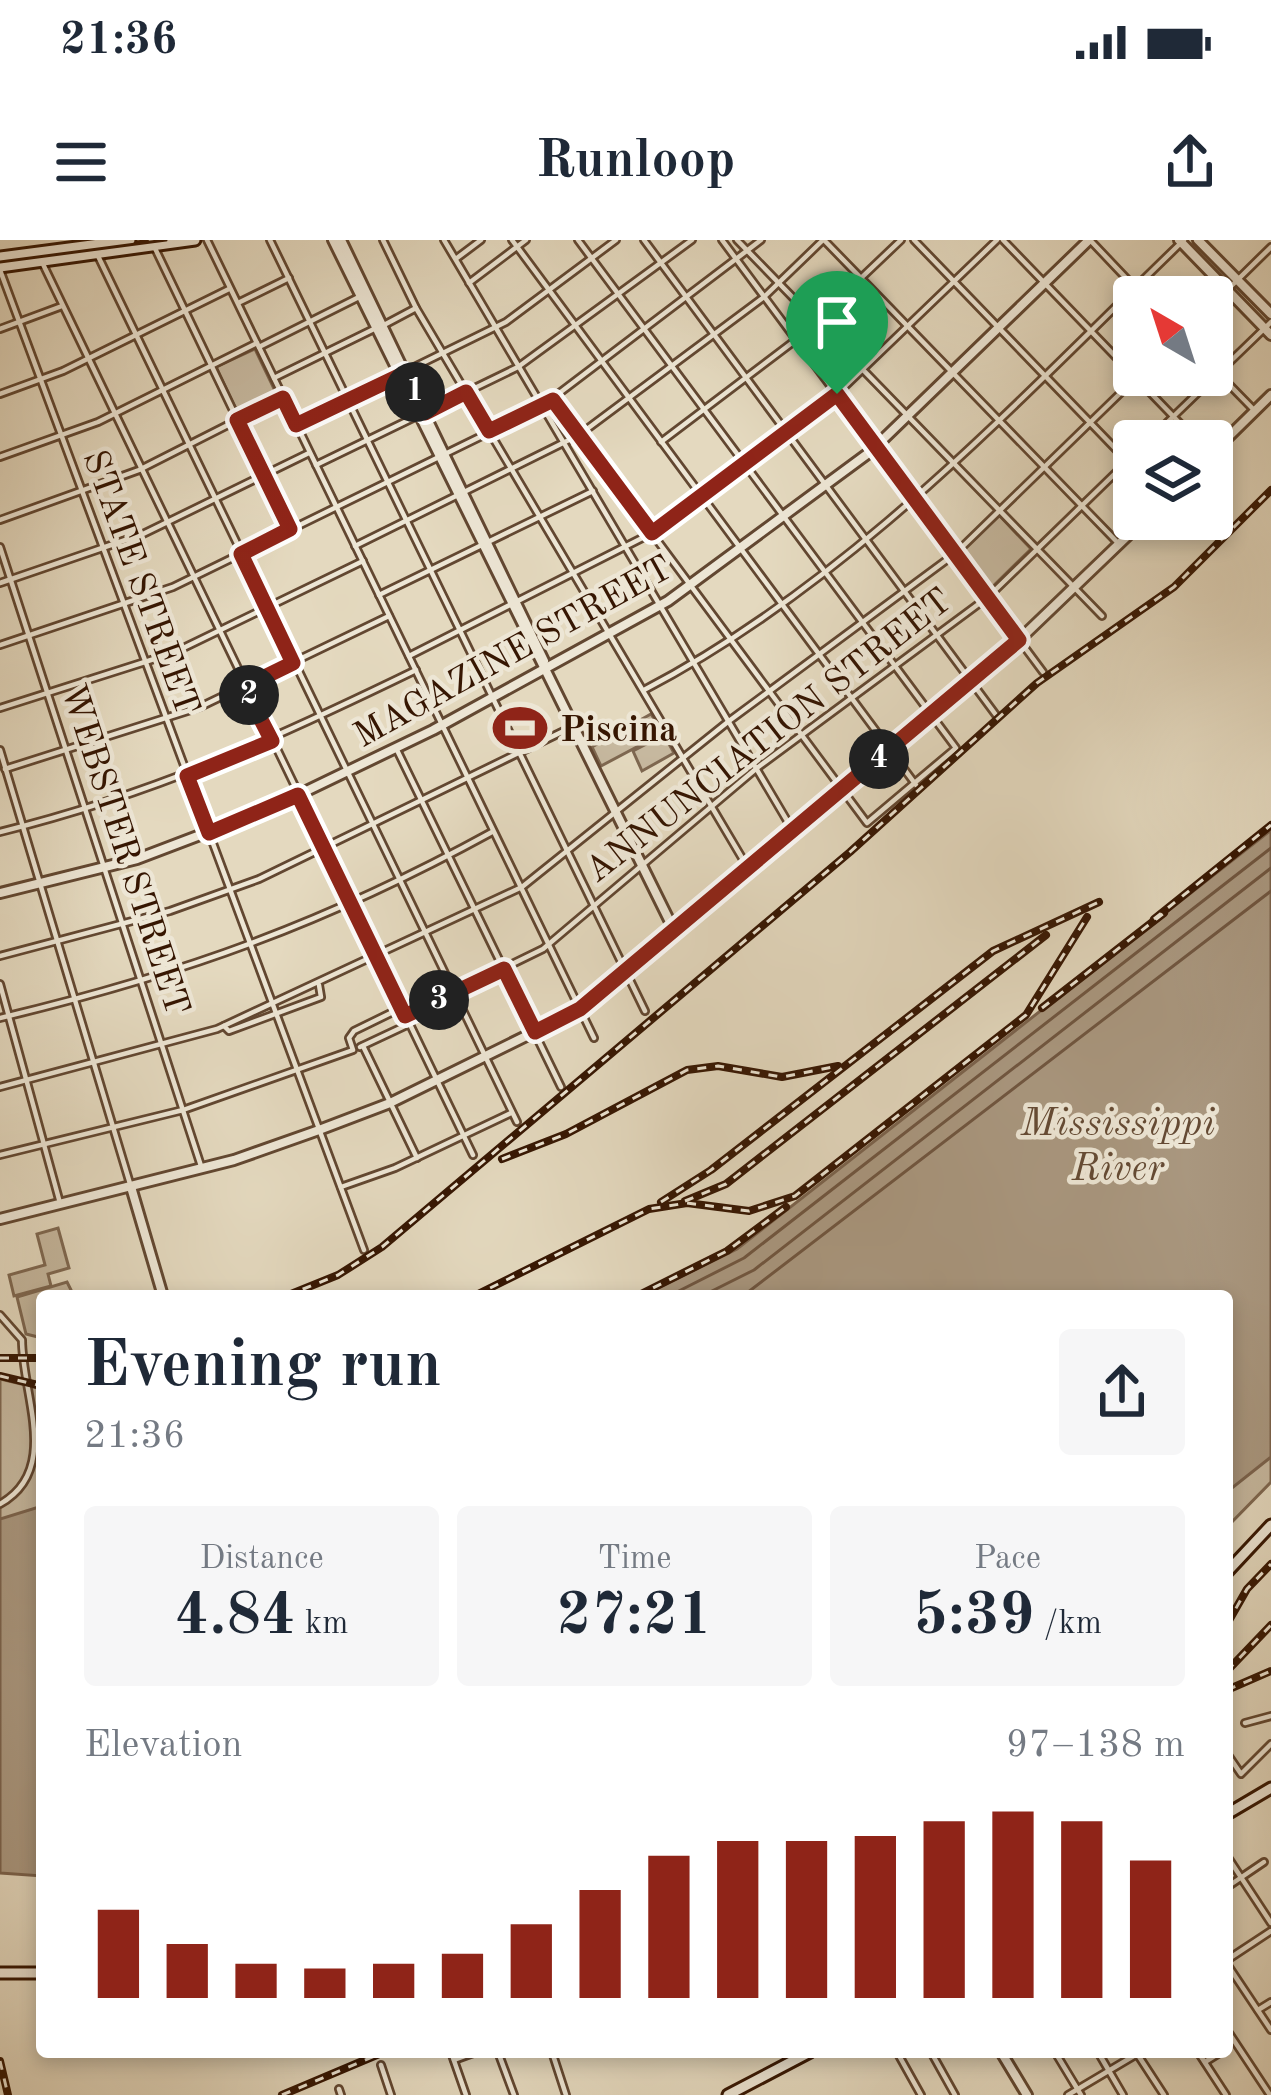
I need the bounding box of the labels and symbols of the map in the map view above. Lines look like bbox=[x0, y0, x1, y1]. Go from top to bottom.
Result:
pin bbox=[786, 271, 888, 394]
north arrow bbox=[1113, 276, 1233, 396]
pin: 1 bbox=[385, 362, 445, 422]
street label: STATE STREET bbox=[75, 446, 204, 721]
street label: MAGAZINE STREET bbox=[349, 551, 679, 756]
street label: ANNUNCIATION STREET bbox=[580, 583, 959, 891]
pin: 2 bbox=[219, 665, 279, 725]
street label: WEBSTER STREET bbox=[53, 680, 194, 1020]
sports icon: Piscina bbox=[491, 699, 549, 757]
place label: Piscina bbox=[560, 714, 677, 750]
pin: 4 bbox=[849, 729, 909, 789]
pin: 3 bbox=[409, 970, 469, 1030]
water label: Mississippi River bbox=[1020, 1105, 1215, 1189]

